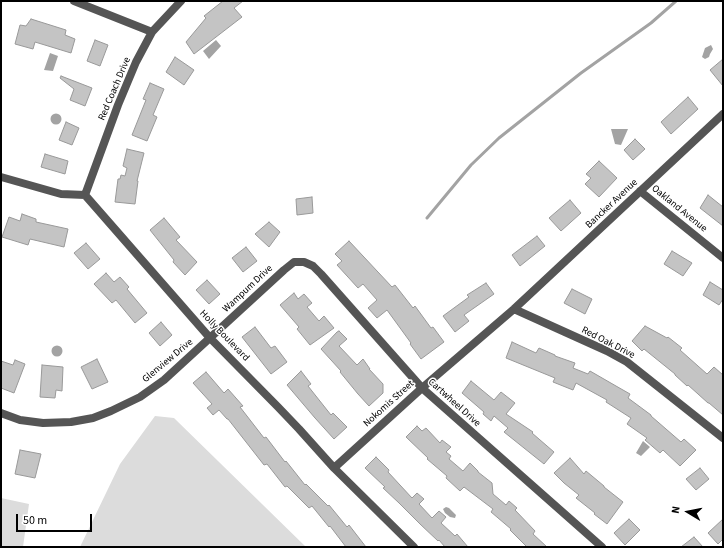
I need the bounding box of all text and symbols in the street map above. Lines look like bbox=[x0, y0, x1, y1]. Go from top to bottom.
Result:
street label: Red Coach Drive bbox=[96, 55, 134, 123]
street label: Bancker Avenue bbox=[583, 177, 641, 231]
street label: Oakland Avenue bbox=[649, 183, 709, 235]
street label: Wampum Drive bbox=[221, 263, 275, 315]
street label: Holly Boulevard bbox=[197, 308, 251, 364]
street label: Red Oak Drive bbox=[579, 324, 637, 362]
street label: Glenview Drive bbox=[140, 336, 196, 386]
street label: Cartwheel Drive bbox=[425, 376, 483, 430]
street label: Nokomis Street bbox=[361, 378, 417, 430]
north arrow bbox=[668, 492, 708, 532]
text: N bbox=[668, 505, 684, 515]
scale bar bbox=[18, 506, 94, 532]
text: 50 m bbox=[23, 512, 47, 529]

